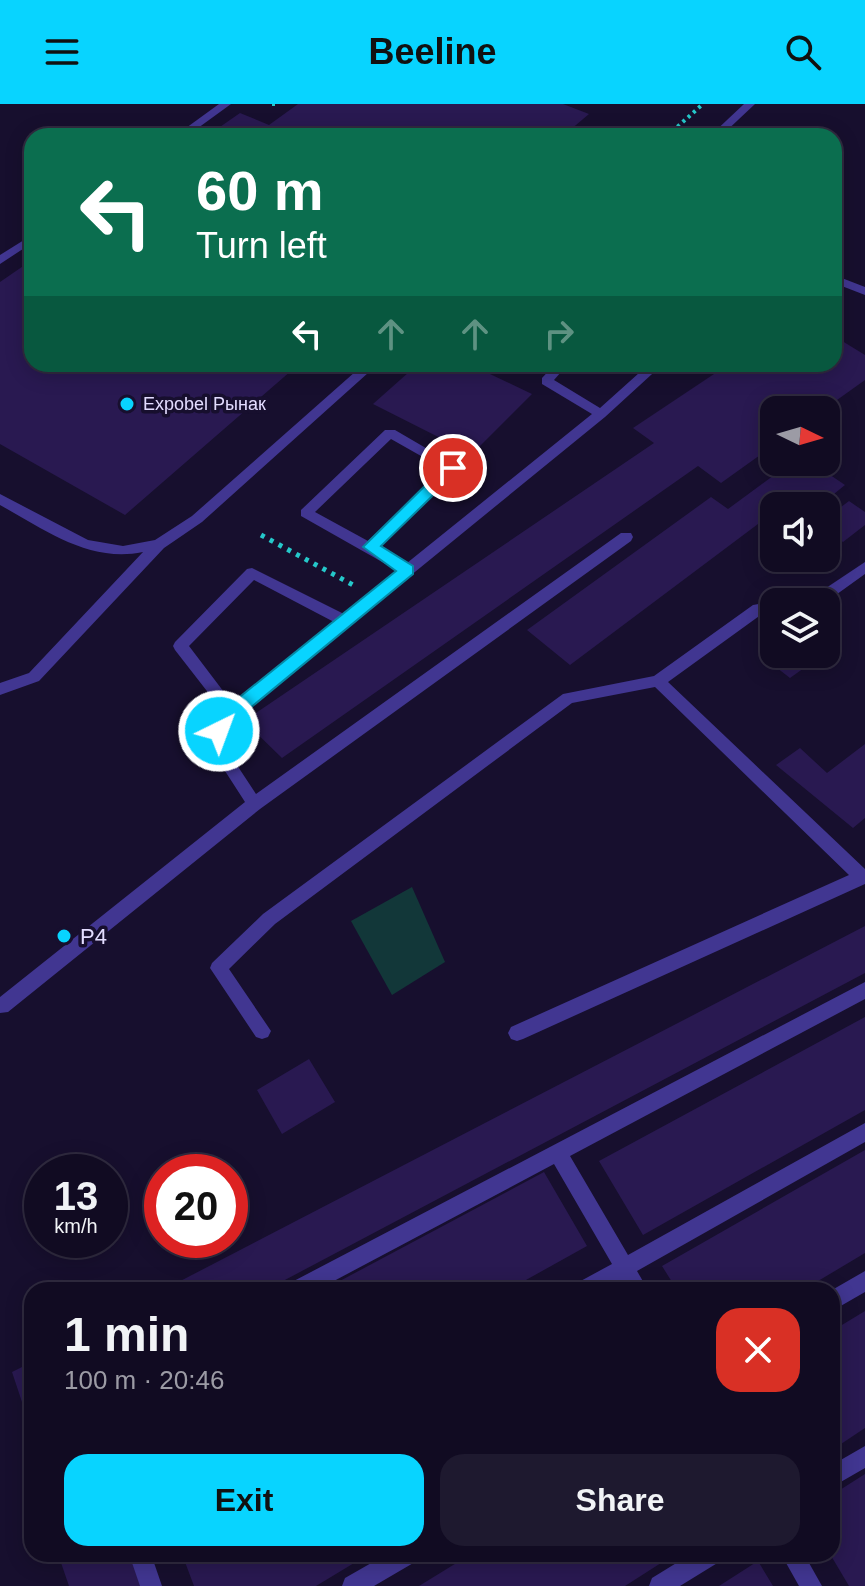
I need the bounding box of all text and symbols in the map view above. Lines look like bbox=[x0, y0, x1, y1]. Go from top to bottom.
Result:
icon: menu bbox=[40, 30, 84, 74]
icon: search bbox=[781, 30, 825, 74]
text: Beeline bbox=[368, 31, 497, 72]
text: 60 m bbox=[196, 159, 324, 222]
icon: left bbox=[64, 160, 168, 264]
text: Turn left bbox=[196, 225, 327, 266]
icon: left bbox=[285, 312, 329, 356]
icon: ahead bbox=[369, 312, 413, 356]
icon: ahead bbox=[453, 312, 497, 356]
icon: right bbox=[537, 312, 581, 356]
place label: Expobel Рынак bbox=[143, 394, 266, 414]
marker: Expobel Рынак bbox=[118, 395, 136, 413]
north arrow bbox=[760, 396, 840, 476]
map controls bbox=[760, 396, 840, 668]
pin bbox=[419, 434, 487, 502]
icon: arrive bbox=[431, 446, 475, 490]
button: sound bbox=[760, 492, 840, 572]
button: layers bbox=[760, 588, 840, 668]
position arrow bbox=[177, 689, 261, 773]
place label: P4 bbox=[80, 924, 107, 949]
marker: P4 bbox=[55, 927, 73, 945]
speed limit sign: 20 bbox=[144, 1154, 248, 1258]
text: 13 bbox=[54, 1174, 98, 1218]
text: km/h bbox=[54, 1215, 98, 1237]
text: 1 min bbox=[64, 1308, 189, 1361]
button: close bbox=[716, 1308, 800, 1392]
text: 100 m · 20:46 bbox=[64, 1365, 224, 1395]
button: Exit bbox=[64, 1454, 424, 1546]
button: Share bbox=[440, 1454, 800, 1546]

